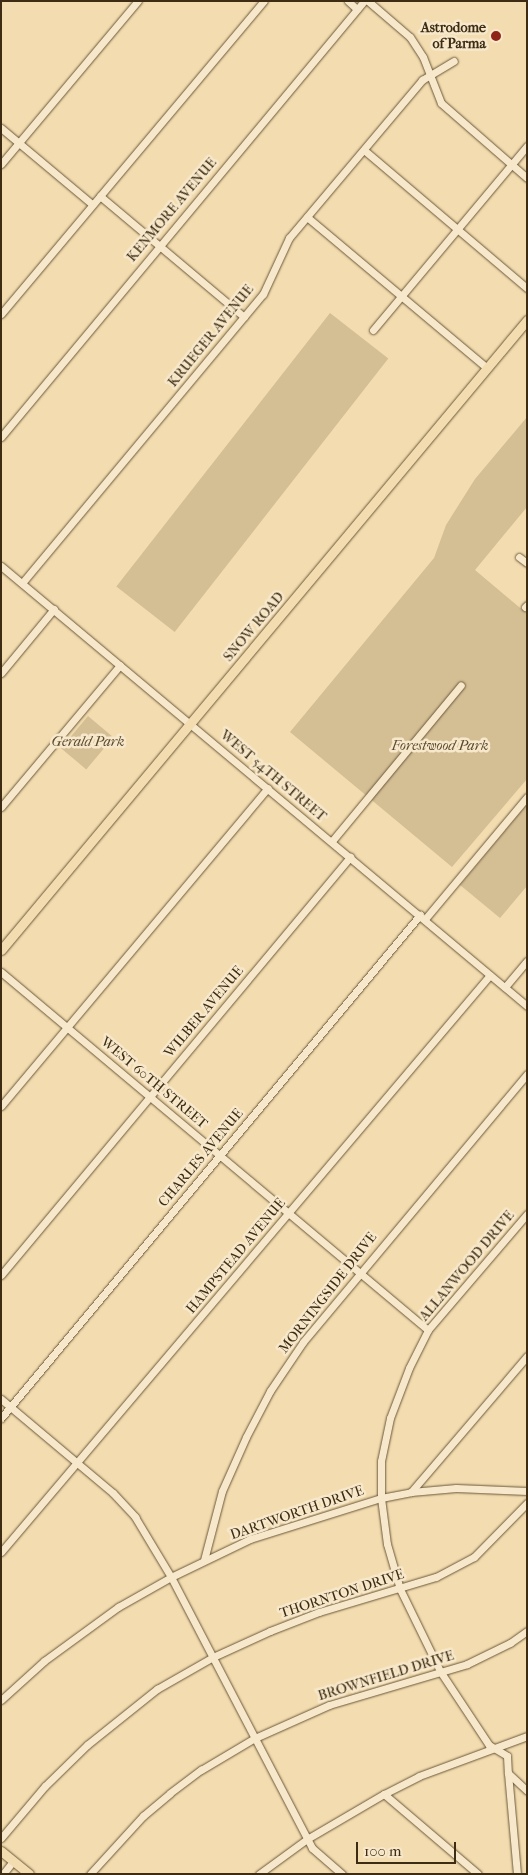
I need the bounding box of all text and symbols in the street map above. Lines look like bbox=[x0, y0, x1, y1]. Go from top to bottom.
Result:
place label: Astrodome of Parma bbox=[421, 20, 486, 52]
marker: Astrodome of Parma bbox=[490, 30, 502, 42]
street label: KENMORE AVENUE bbox=[124, 155, 220, 265]
street label: KRUEGER AVENUE bbox=[165, 281, 257, 391]
street label: SNOW ROAD bbox=[220, 589, 288, 665]
street label: WEST 54TH STREET bbox=[217, 727, 329, 825]
park label: Gerald Park bbox=[52, 734, 124, 750]
park label: Forestwood Park bbox=[392, 738, 488, 754]
street label: WILBER AVENUE bbox=[161, 963, 247, 1061]
street label: WEST 60TH STREET bbox=[97, 1033, 211, 1133]
street label: CHARLES AVENUE bbox=[155, 1106, 247, 1210]
street label: HAMPSTEAD AVENUE bbox=[183, 1195, 289, 1317]
street label: ALLANWOOD DRIVE bbox=[416, 1207, 518, 1325]
street label: MORNINGSIDE DRIVE bbox=[276, 1229, 380, 1357]
street label: DARTWORTH DRIVE bbox=[228, 1482, 366, 1544]
street label: THORNTON DRIVE bbox=[278, 1566, 406, 1622]
street label: BROWNFIELD DRIVE bbox=[316, 1647, 456, 1705]
scale bar bbox=[358, 1832, 458, 1864]
text: 100 m bbox=[364, 1842, 402, 1860]

